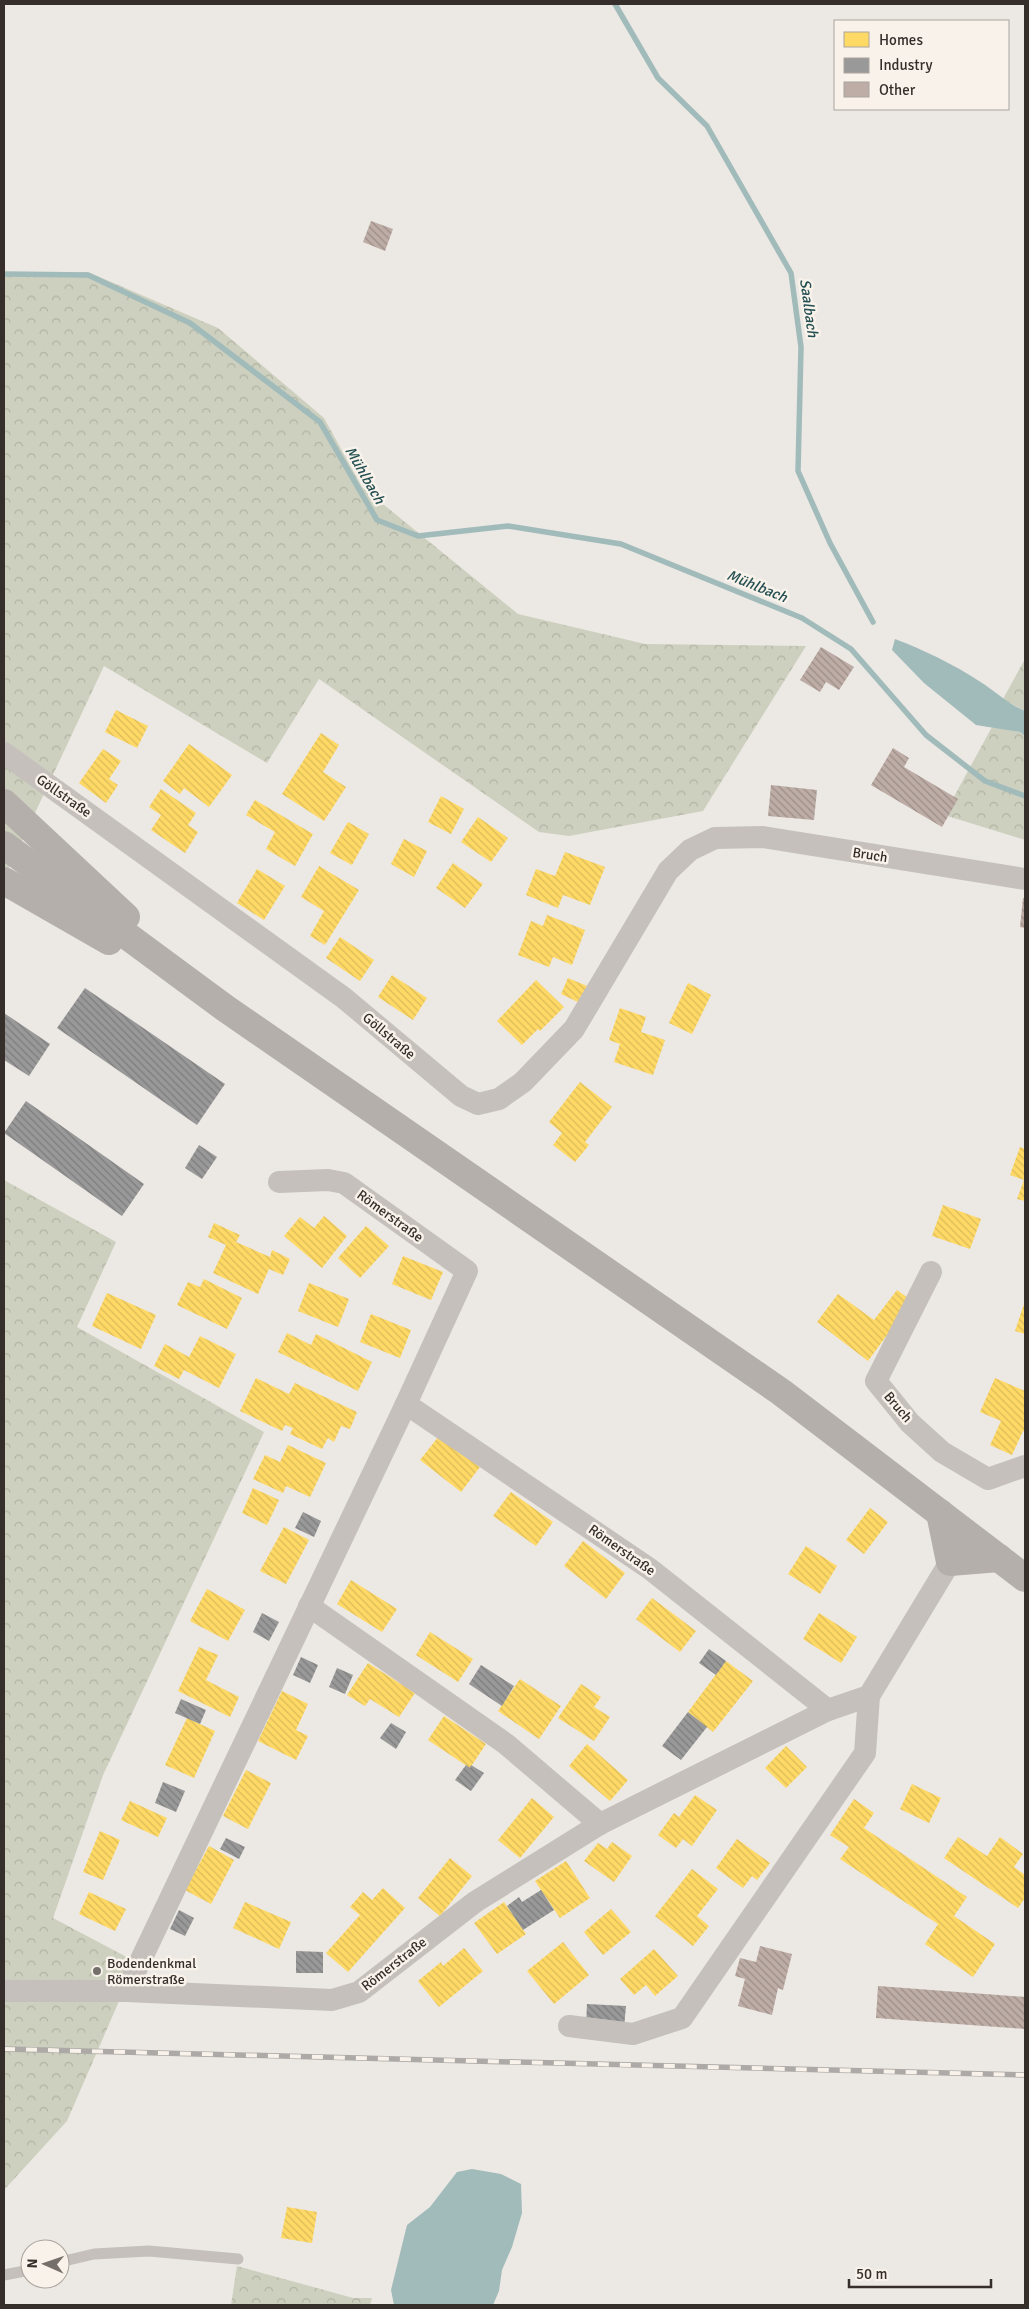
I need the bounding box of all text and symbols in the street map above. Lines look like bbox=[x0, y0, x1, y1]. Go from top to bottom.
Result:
legend bbox=[834, 20, 1009, 110]
text: Homes bbox=[879, 31, 923, 49]
text: Industry bbox=[879, 56, 932, 74]
text: Other bbox=[879, 81, 916, 99]
water label: Saalbach bbox=[796, 278, 822, 339]
water label: Mühlbach bbox=[341, 443, 389, 508]
water label: Mühlbach bbox=[724, 566, 791, 607]
street label: Göllstraße bbox=[33, 771, 95, 821]
street label: Bruch bbox=[851, 844, 889, 866]
street label: Göllstraße bbox=[359, 1009, 419, 1063]
street label: Römerstraße bbox=[354, 1186, 426, 1246]
street label: Bruch bbox=[880, 1388, 916, 1426]
street label: Römerstraße bbox=[585, 1521, 659, 1579]
street label: Römerstraße bbox=[358, 1933, 430, 1995]
place label: Bodendenkmal Römerstraße bbox=[107, 1955, 196, 1988]
marker: Bodendenkmal Römerstraße bbox=[91, 1965, 103, 1977]
north arrow bbox=[20, 2239, 70, 2289]
scale bar bbox=[849, 2256, 992, 2288]
text: N bbox=[24, 2258, 41, 2269]
text: 50 m bbox=[856, 2265, 887, 2283]

